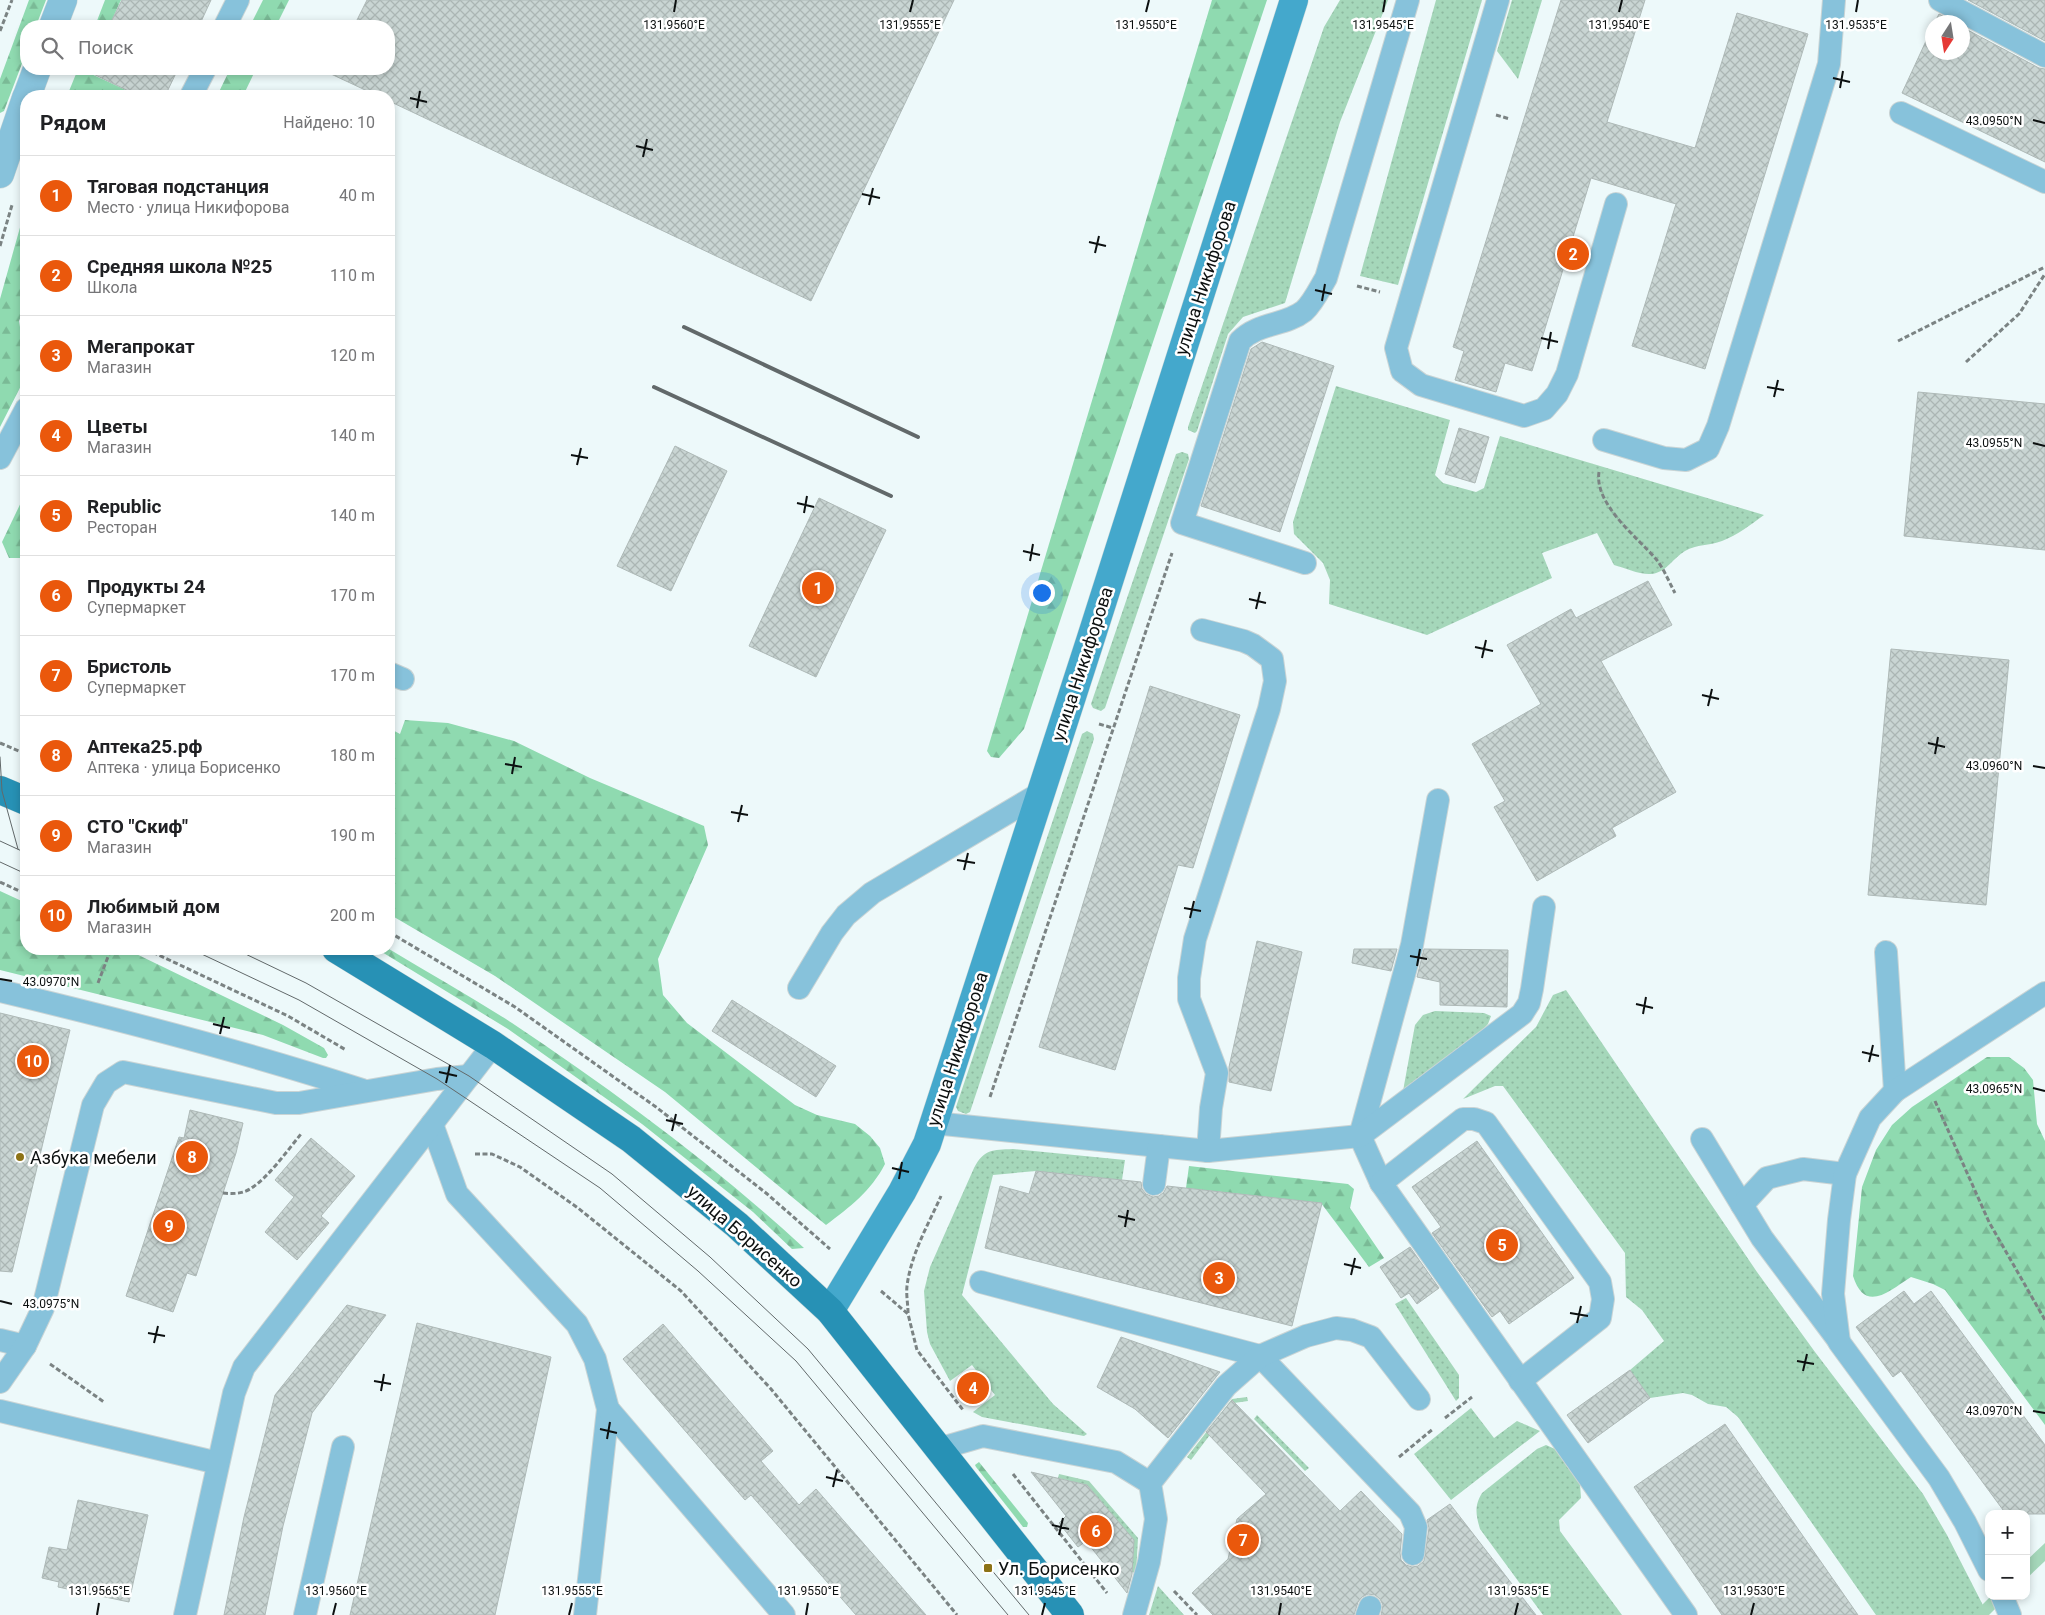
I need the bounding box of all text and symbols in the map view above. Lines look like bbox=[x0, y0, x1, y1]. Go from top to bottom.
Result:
north arrow bbox=[1925, 15, 1970, 60]
text: 131.9560°E bbox=[643, 18, 705, 32]
text: 131.9555°E bbox=[879, 18, 941, 32]
text: 131.9550°E bbox=[1115, 18, 1177, 32]
text: 131.9545°E bbox=[1352, 18, 1414, 32]
text: 131.9540°E bbox=[1588, 18, 1650, 32]
text: 131.9535°E bbox=[1825, 18, 1887, 32]
search box bbox=[20, 20, 395, 75]
icon: search bbox=[38, 34, 66, 62]
text: Поиск bbox=[78, 36, 134, 59]
text: Рядом bbox=[40, 111, 106, 135]
text: Найдено: 10 bbox=[283, 113, 375, 132]
text: 43.0950°N bbox=[1966, 114, 2022, 128]
text: Тяговая подстанция bbox=[87, 175, 269, 198]
text: 1 bbox=[51, 186, 61, 205]
text: 40 m bbox=[339, 186, 375, 205]
text: Место · улица Никифорова bbox=[87, 198, 290, 217]
street label: улица Никифорова bbox=[1170, 198, 1240, 358]
pin: 2 bbox=[1557, 235, 1589, 273]
text: Средняя школа №25 bbox=[87, 255, 272, 278]
text: 2 bbox=[51, 266, 61, 285]
text: 110 m bbox=[330, 266, 375, 285]
text: Школа bbox=[87, 278, 138, 297]
text: Мегапрокат bbox=[87, 335, 195, 358]
text: 3 bbox=[51, 346, 61, 365]
text: 120 m bbox=[330, 346, 375, 365]
text: Магазин bbox=[87, 358, 152, 377]
text: Цветы bbox=[87, 415, 148, 438]
text: 4 bbox=[51, 426, 61, 445]
text: 140 m bbox=[330, 426, 375, 445]
text: 43.0955°N bbox=[1966, 436, 2022, 450]
text: Магазин bbox=[87, 438, 152, 457]
text: Republic bbox=[87, 495, 161, 518]
text: 5 bbox=[51, 506, 61, 525]
text: 140 m bbox=[330, 506, 375, 525]
text: Ресторан bbox=[87, 518, 157, 537]
pin: 1 bbox=[802, 569, 834, 607]
text: Продукты 24 bbox=[87, 575, 205, 598]
your location bbox=[1029, 580, 1055, 606]
street label: улица Никифорова bbox=[1047, 584, 1117, 744]
text: 6 bbox=[51, 586, 61, 605]
text: 170 m bbox=[330, 586, 375, 605]
text: Супермаркет bbox=[87, 598, 186, 617]
text: Бристоль bbox=[87, 655, 171, 678]
text: 7 bbox=[51, 666, 61, 685]
text: 170 m bbox=[330, 666, 375, 685]
text: Супермаркет bbox=[87, 678, 186, 697]
text: Аптека25.рф bbox=[87, 735, 202, 758]
text: 8 bbox=[51, 746, 61, 765]
text: 180 m bbox=[330, 746, 375, 765]
text: Аптека · улица Борисенко bbox=[87, 758, 281, 777]
text: 43.0960°N bbox=[1966, 759, 2022, 773]
text: СТО "Скиф" bbox=[87, 815, 188, 838]
text: 9 bbox=[51, 826, 61, 845]
text: 190 m bbox=[330, 826, 375, 845]
text: Магазин bbox=[87, 838, 152, 857]
text: Любимый дом bbox=[87, 895, 220, 918]
text: 10 bbox=[47, 906, 65, 925]
text: 200 m bbox=[330, 906, 375, 925]
text: Магазин bbox=[87, 918, 152, 937]
street label: улица Никифорова bbox=[922, 969, 992, 1129]
text: 43.0970°N bbox=[23, 975, 79, 989]
pin: 10 bbox=[17, 1042, 49, 1080]
text: 43.0965°N bbox=[1966, 1082, 2022, 1096]
pin: 8 bbox=[176, 1138, 208, 1176]
place label: Азбука мебели bbox=[30, 1147, 157, 1168]
marker: Азбука мебели bbox=[14, 1151, 26, 1163]
street label: улица Борисенко bbox=[683, 1180, 807, 1292]
pin: 9 bbox=[153, 1207, 185, 1245]
pin: 5 bbox=[1486, 1226, 1518, 1264]
pin: 3 bbox=[1203, 1259, 1235, 1297]
text: 43.0975°N bbox=[23, 1297, 79, 1311]
pin: 4 bbox=[957, 1369, 989, 1407]
text: 43.0970°N bbox=[1966, 1404, 2022, 1418]
map controls bbox=[1985, 1510, 2030, 1600]
button: + bbox=[1985, 1510, 2030, 1555]
pin: 6 bbox=[1080, 1512, 1112, 1550]
pin: 7 bbox=[1227, 1521, 1259, 1559]
button: − bbox=[1985, 1555, 2030, 1600]
place label: Ул. Борисенко bbox=[998, 1558, 1120, 1579]
marker: Ул. Борисенко bbox=[982, 1562, 994, 1574]
text: 131.9565°E bbox=[68, 1584, 130, 1598]
text: 131.9560°E bbox=[305, 1584, 367, 1598]
text: 131.9555°E bbox=[541, 1584, 603, 1598]
text: 131.9550°E bbox=[777, 1584, 839, 1598]
text: 131.9545°E bbox=[1014, 1584, 1076, 1598]
text: 131.9540°E bbox=[1250, 1584, 1312, 1598]
text: 131.9535°E bbox=[1487, 1584, 1549, 1598]
text: 131.9530°E bbox=[1723, 1584, 1785, 1598]

